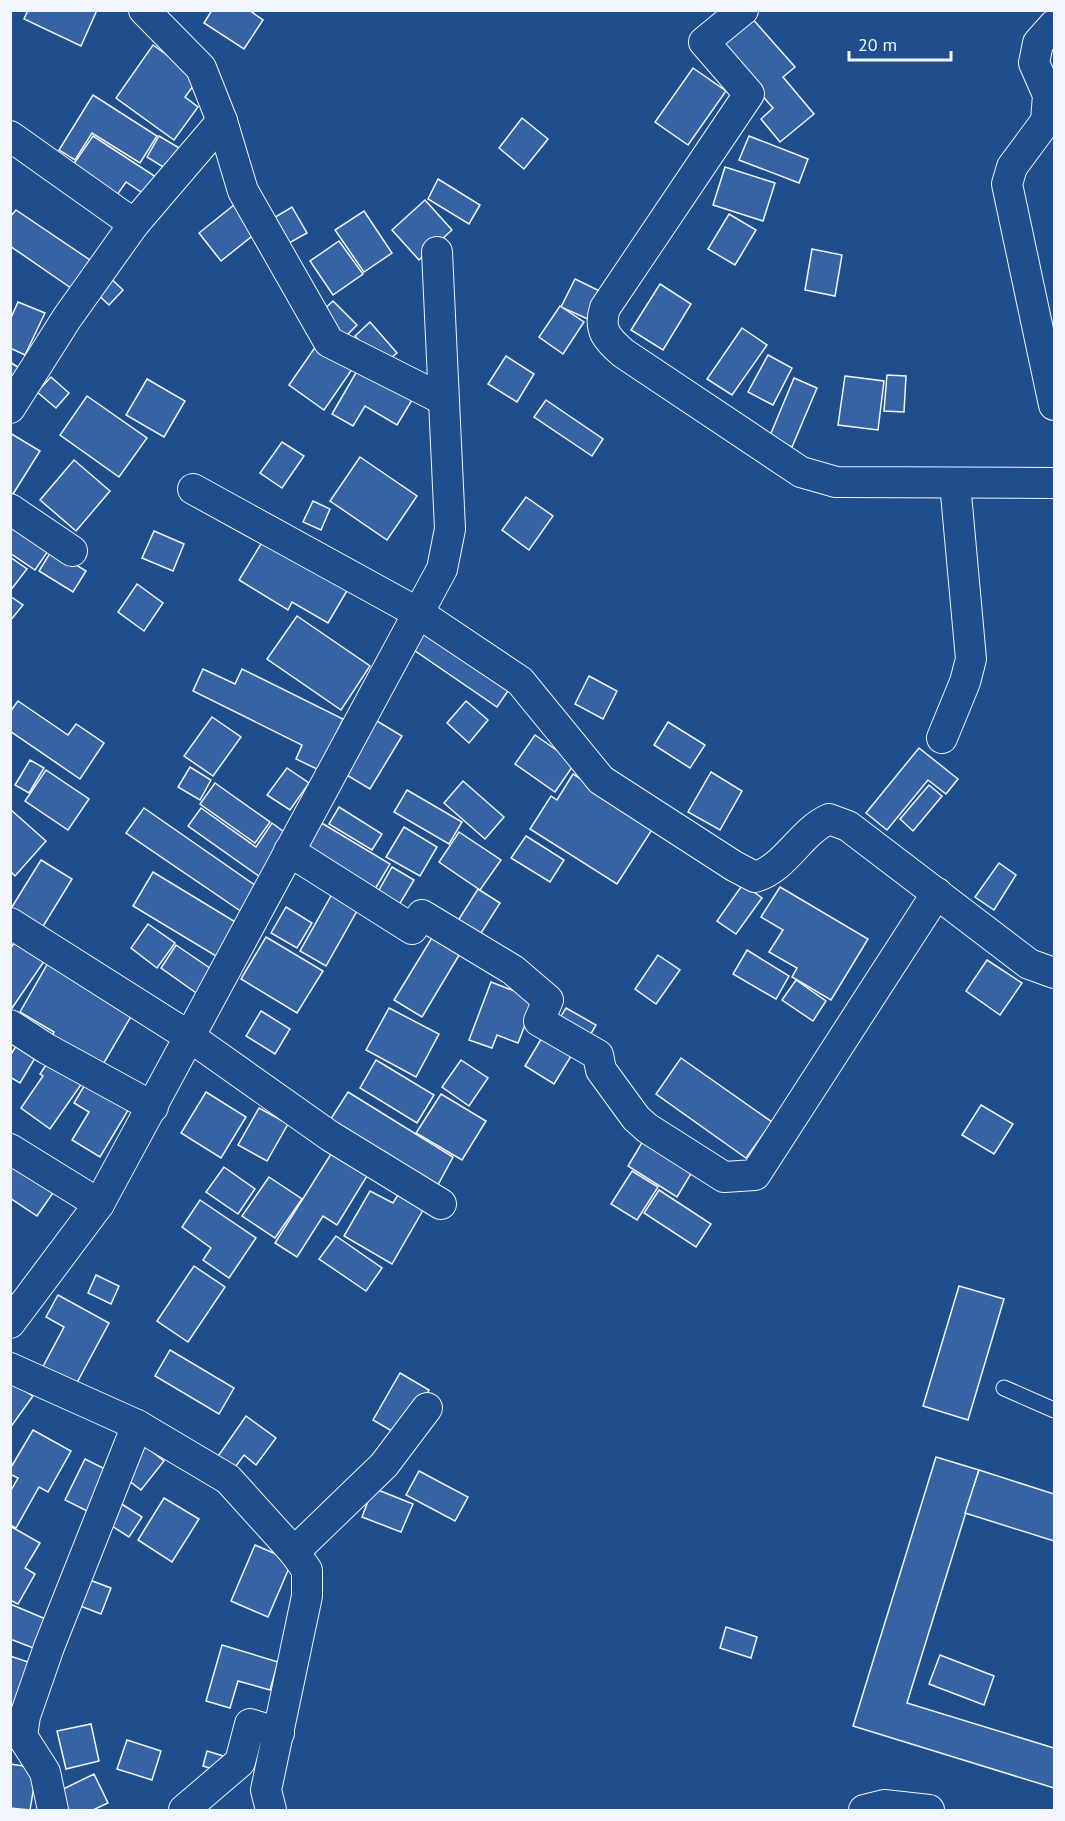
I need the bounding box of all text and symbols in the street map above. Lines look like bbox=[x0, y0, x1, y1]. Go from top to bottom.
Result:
scale bar bbox=[849, 24, 951, 62]
text: 20 m bbox=[858, 33, 897, 56]

